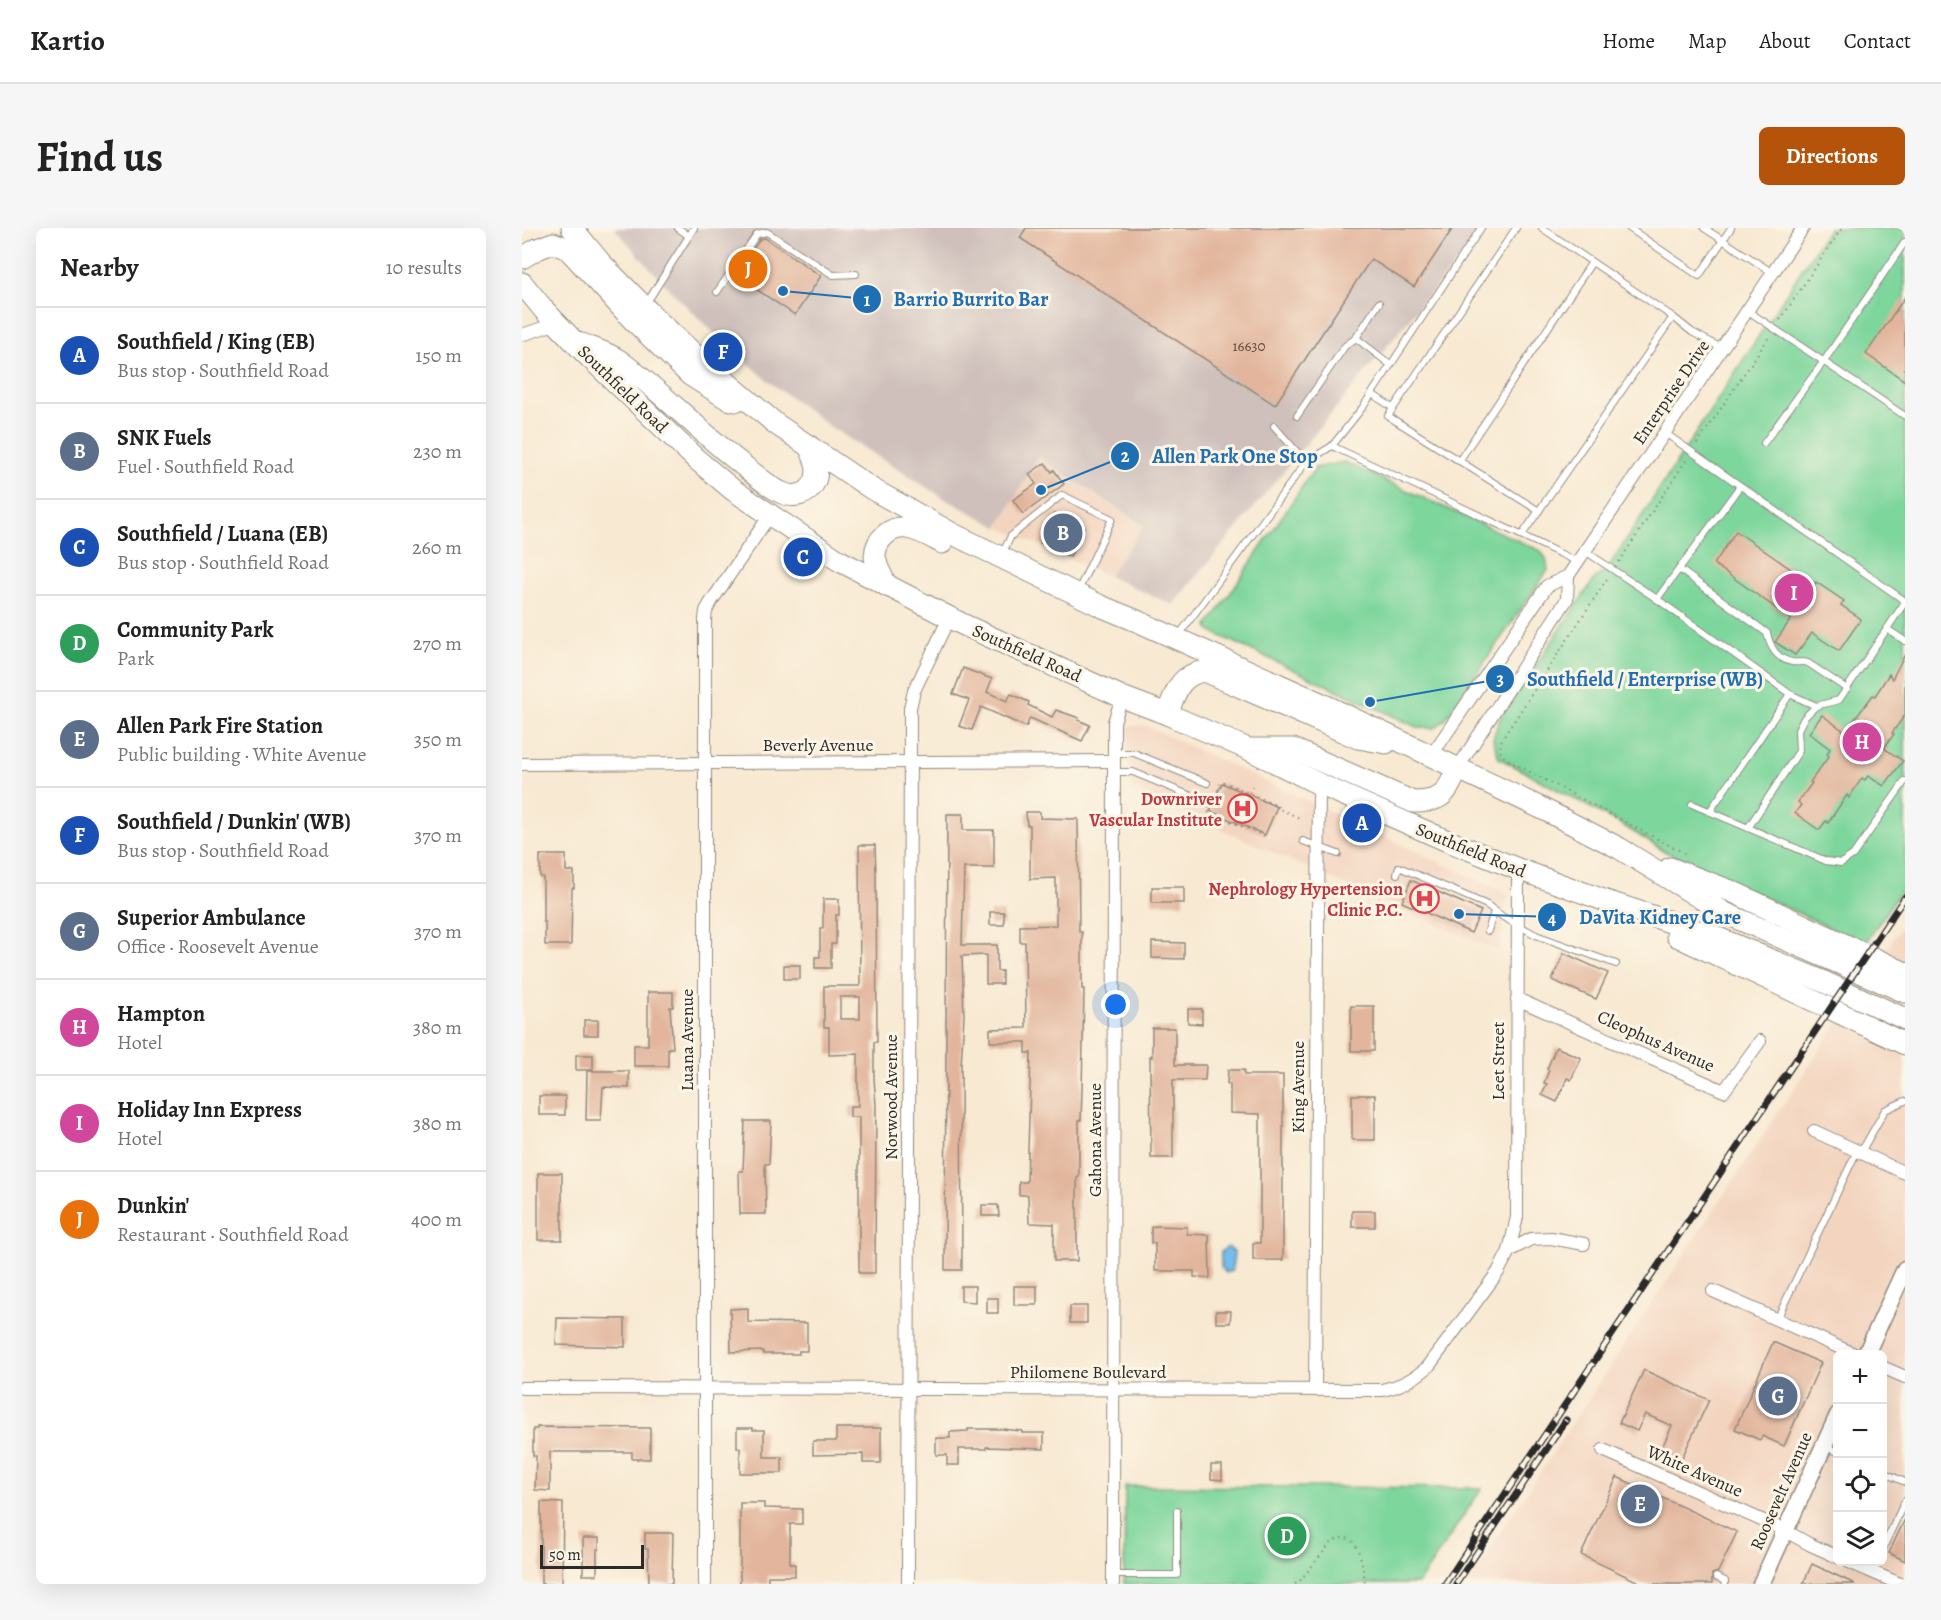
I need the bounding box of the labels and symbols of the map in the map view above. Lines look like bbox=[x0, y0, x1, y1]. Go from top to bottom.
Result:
pin: J bbox=[728, 246, 768, 291]
callout: Barrio Burrito Bar bbox=[852, 280, 1061, 318]
text: Barrio Burrito Bar bbox=[894, 286, 1048, 313]
text: 1 bbox=[864, 288, 871, 312]
pin: F bbox=[704, 330, 742, 374]
street label: Enterprise Drive bbox=[1627, 335, 1715, 449]
house number: 16630 bbox=[1232, 336, 1266, 356]
street label: Southfield Road bbox=[573, 340, 674, 439]
callout: Allen Park One Stop bbox=[1110, 437, 1330, 475]
text: Allen Park One Stop bbox=[1151, 443, 1318, 470]
text: 2 bbox=[1121, 444, 1130, 468]
pin: B bbox=[1044, 510, 1082, 556]
pin: C bbox=[784, 534, 822, 580]
pin: I bbox=[1774, 570, 1814, 616]
street label: Southfield Road bbox=[969, 618, 1086, 688]
callout: Southfield / Enterprise (WB) bbox=[1485, 660, 1775, 698]
text: Southfield / Enterprise (WB) bbox=[1527, 666, 1763, 693]
text: 3 bbox=[1496, 667, 1504, 691]
pin: H bbox=[1842, 720, 1882, 764]
street label: Beverly Avenue bbox=[763, 733, 873, 757]
place label: Downriver Vascular Institute bbox=[1088, 787, 1223, 832]
hospital icon: Downriver Vascular Institute bbox=[1227, 793, 1259, 825]
pin: A bbox=[1342, 800, 1382, 846]
street label: Southfield Road bbox=[1412, 817, 1530, 883]
place label: Nephrology Hypertension Clinic P.C. bbox=[1208, 877, 1403, 922]
hospital icon: Nephrology Hypertension Clinic P.C. bbox=[1408, 883, 1440, 915]
callout: DaVita Kidney Care bbox=[1537, 898, 1753, 936]
text: DaVita Kidney Care bbox=[1579, 904, 1741, 931]
text: 4 bbox=[1548, 906, 1557, 930]
street label: Luana Avenue bbox=[675, 989, 699, 1091]
your location bbox=[1101, 990, 1130, 1019]
street label: Cleophus Avenue bbox=[1594, 1004, 1718, 1078]
street label: Leet Street bbox=[1486, 1021, 1510, 1101]
street label: Norwood Avenue bbox=[879, 1034, 903, 1160]
street label: King Avenue bbox=[1286, 1041, 1310, 1133]
street label: Gahona Avenue bbox=[1083, 1083, 1107, 1197]
street label: Philomene Boulevard bbox=[1010, 1360, 1167, 1384]
pin: G bbox=[1758, 1374, 1798, 1418]
street label: Roosevelt Avenue bbox=[1744, 1428, 1818, 1554]
street label: White Avenue bbox=[1642, 1439, 1747, 1503]
pin: E bbox=[1620, 1482, 1660, 1526]
pin: D bbox=[1268, 1514, 1306, 1558]
scale bar bbox=[540, 1542, 644, 1570]

